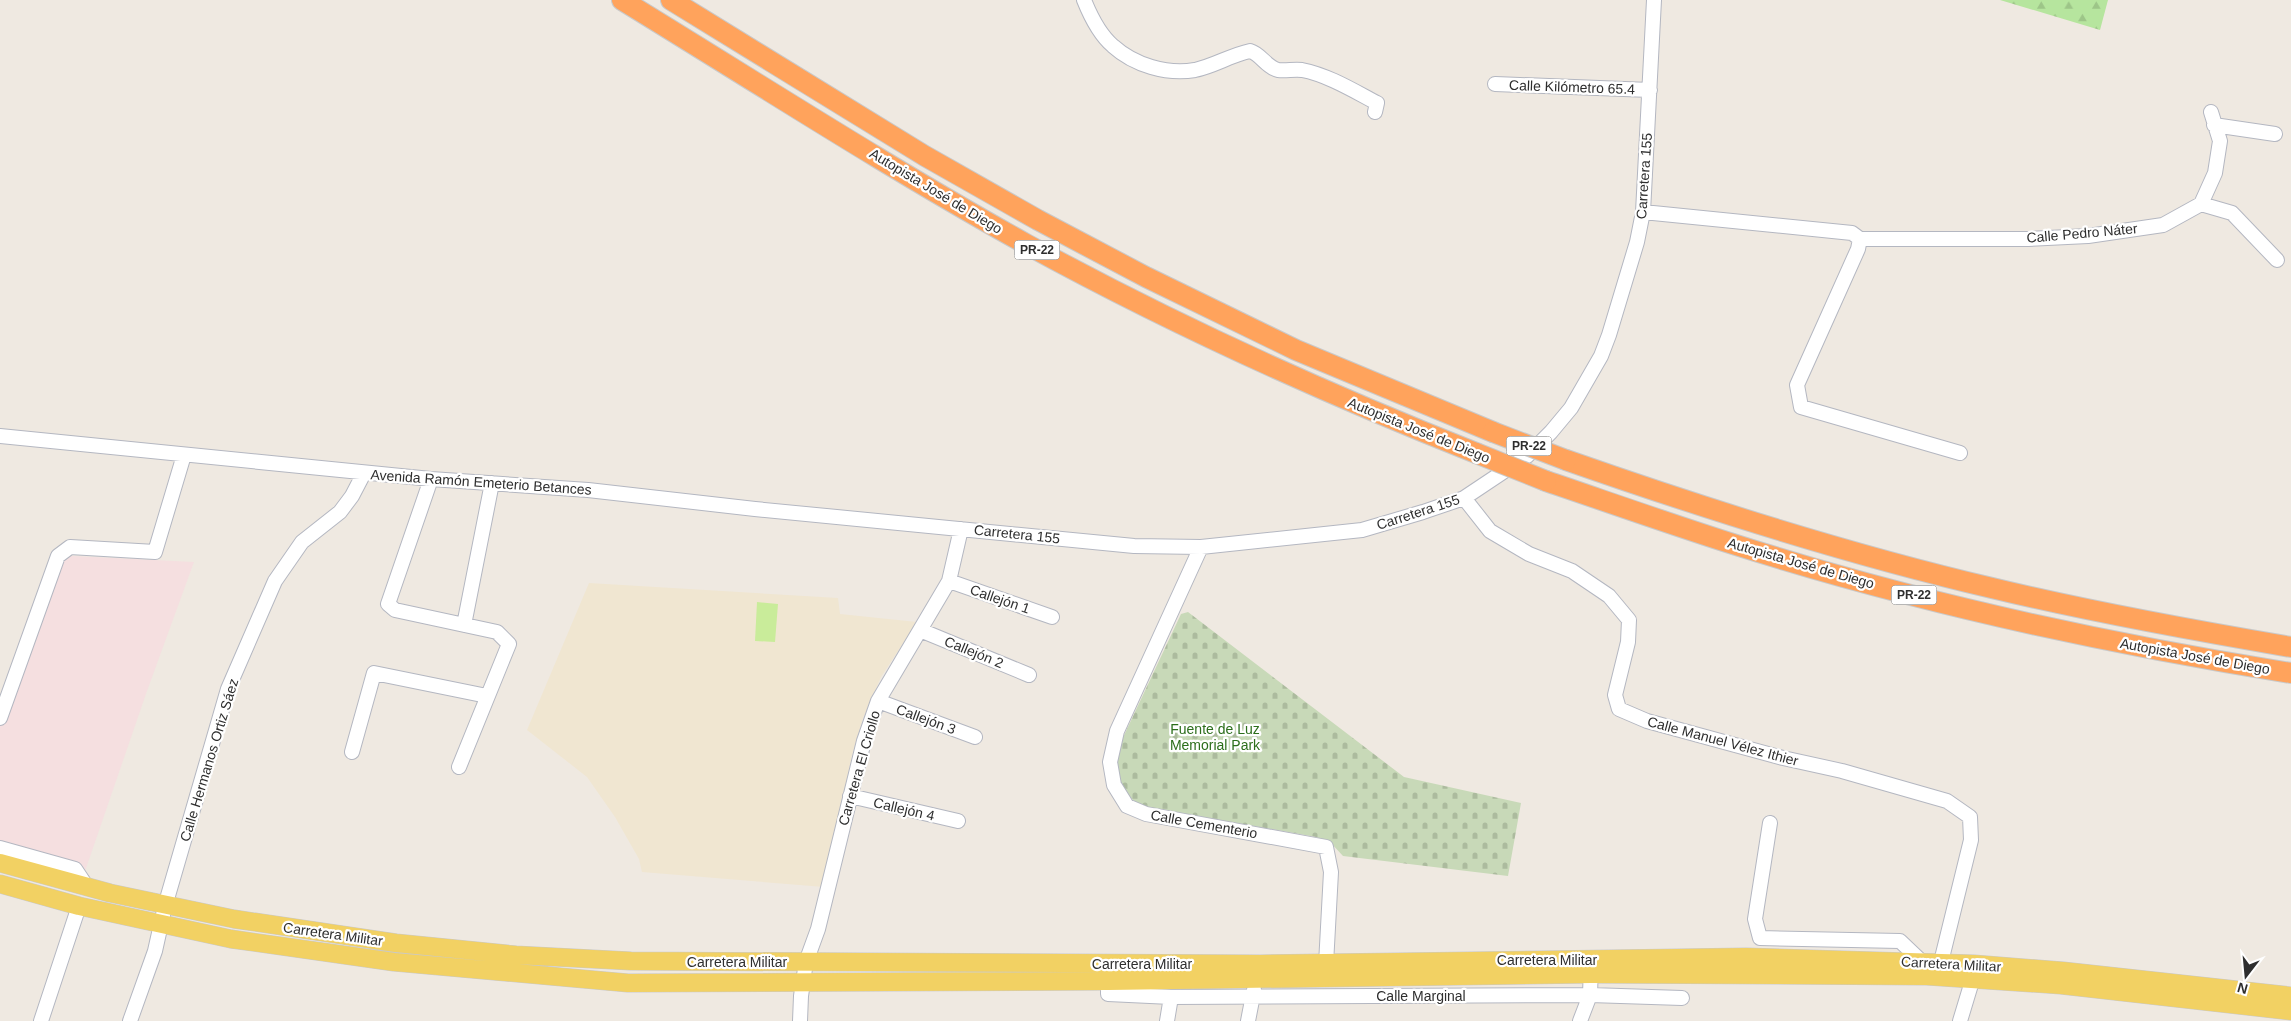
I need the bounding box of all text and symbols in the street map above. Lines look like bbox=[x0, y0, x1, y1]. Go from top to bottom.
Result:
street label: Calle Kilómetro 65.4 bbox=[1509, 77, 1635, 97]
street label: Carretera 155 bbox=[1633, 132, 1655, 220]
street label: Autopista José de Diego bbox=[867, 145, 1005, 237]
street label: Calle Pedro Náter bbox=[2026, 220, 2138, 246]
road number: PR-22 bbox=[1014, 240, 1060, 260]
street label: Autopista José de Diego bbox=[1346, 394, 1493, 466]
road number: PR-22 bbox=[1506, 436, 1552, 456]
street label: Avenida Ramón Emeterio Betances bbox=[370, 466, 592, 498]
street label: Carretera 155 bbox=[1374, 491, 1462, 533]
street label: Carretera 155 bbox=[973, 522, 1061, 546]
street label: Autopista José de Diego bbox=[1726, 534, 1876, 592]
street label: Callejón 1 bbox=[968, 581, 1032, 617]
road number: PR-22 bbox=[1892, 586, 1936, 604]
street label: Callejón 2 bbox=[942, 633, 1006, 671]
street label: Autopista José de Diego bbox=[2119, 635, 2271, 677]
street label: Calle Hermanos Ortiz Sáez bbox=[177, 677, 241, 843]
street label: Callejón 3 bbox=[894, 701, 958, 737]
street label: Carretera El Criollo bbox=[835, 708, 883, 827]
street label: Calle Manuel Vélez Ithier bbox=[1646, 713, 1801, 769]
park label: Fuente de Luz Memorial Park bbox=[1170, 721, 1261, 753]
street label: Callejón 4 bbox=[872, 794, 936, 824]
street label: Calle Cementerio bbox=[1149, 807, 1259, 841]
street label: Carretera Militar bbox=[282, 919, 384, 949]
north arrow bbox=[2221, 951, 2271, 1001]
street label: Carretera Militar bbox=[1497, 952, 1598, 968]
street label: Carretera Militar bbox=[1900, 953, 2002, 975]
street label: Carretera Militar bbox=[687, 954, 788, 970]
street label: Carretera Militar bbox=[1092, 956, 1193, 972]
text: N bbox=[2235, 979, 2249, 998]
street label: Calle Marginal bbox=[1376, 988, 1466, 1004]

